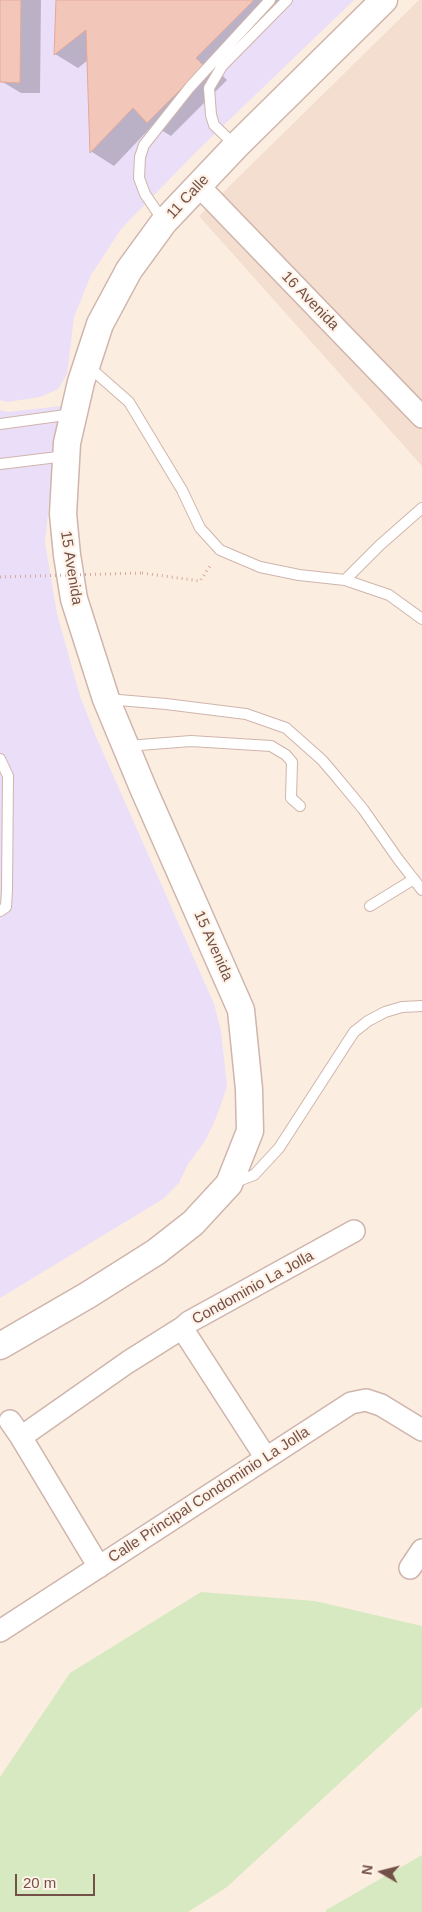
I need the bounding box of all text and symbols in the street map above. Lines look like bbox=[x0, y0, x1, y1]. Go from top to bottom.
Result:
street label: 11 Calle bbox=[163, 171, 213, 223]
street label: 16 Avenida bbox=[278, 268, 342, 334]
street label: 15 Avenida bbox=[56, 530, 86, 606]
street label: 15 Avenida bbox=[190, 908, 236, 984]
street label: Condominio La Jolla bbox=[189, 1247, 317, 1329]
street label: Calle Principal Condominio La Jolla bbox=[105, 1423, 313, 1567]
north arrow bbox=[357, 1847, 407, 1897]
scale bar bbox=[18, 1864, 98, 1896]
text: N bbox=[359, 1864, 376, 1876]
text: 20 m bbox=[23, 1874, 56, 1891]

